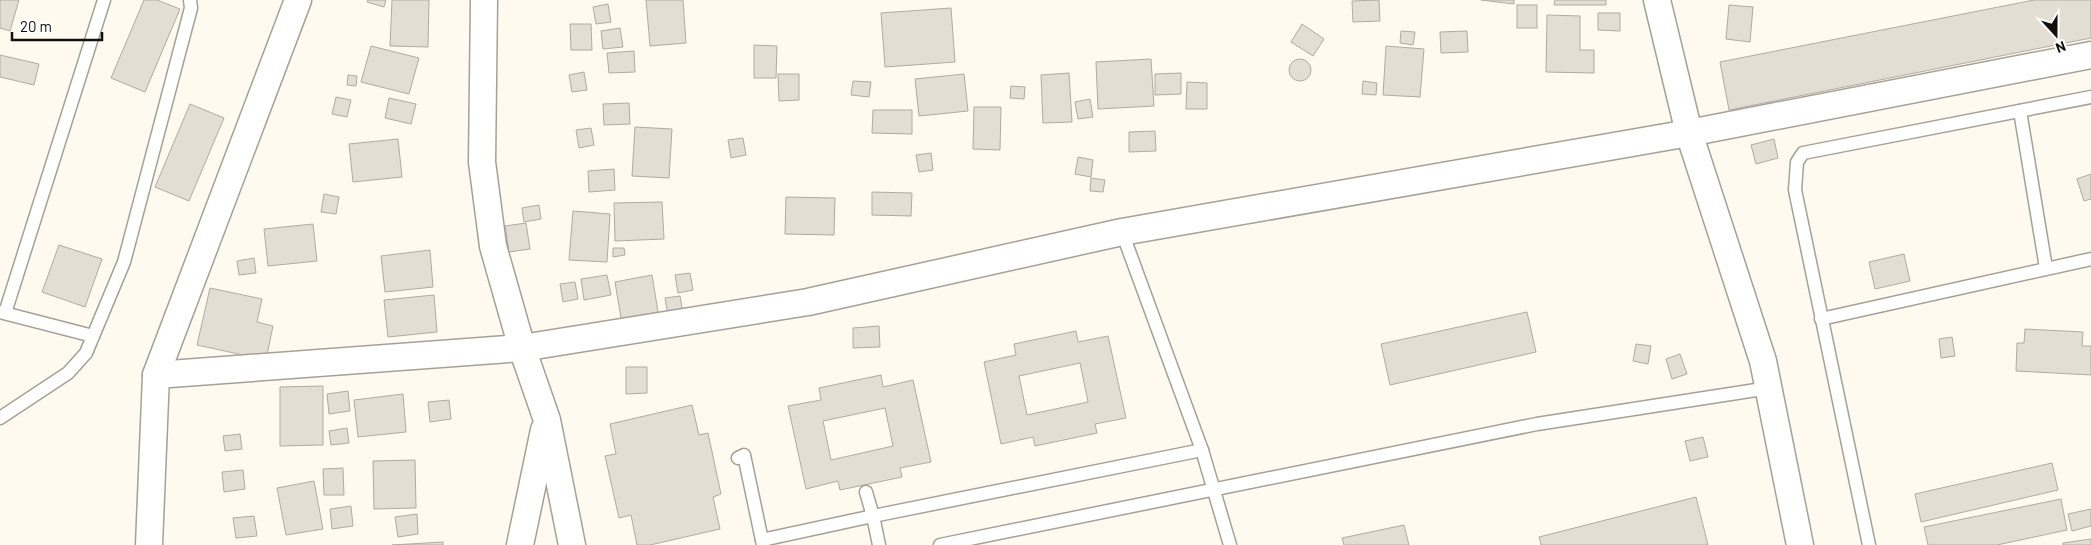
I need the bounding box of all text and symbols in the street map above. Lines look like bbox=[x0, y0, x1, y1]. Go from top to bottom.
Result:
scale bar bbox=[12, 10, 102, 42]
north arrow bbox=[2031, 10, 2081, 60]
text: 20 m bbox=[20, 17, 52, 35]
text: N bbox=[2053, 38, 2068, 57]

